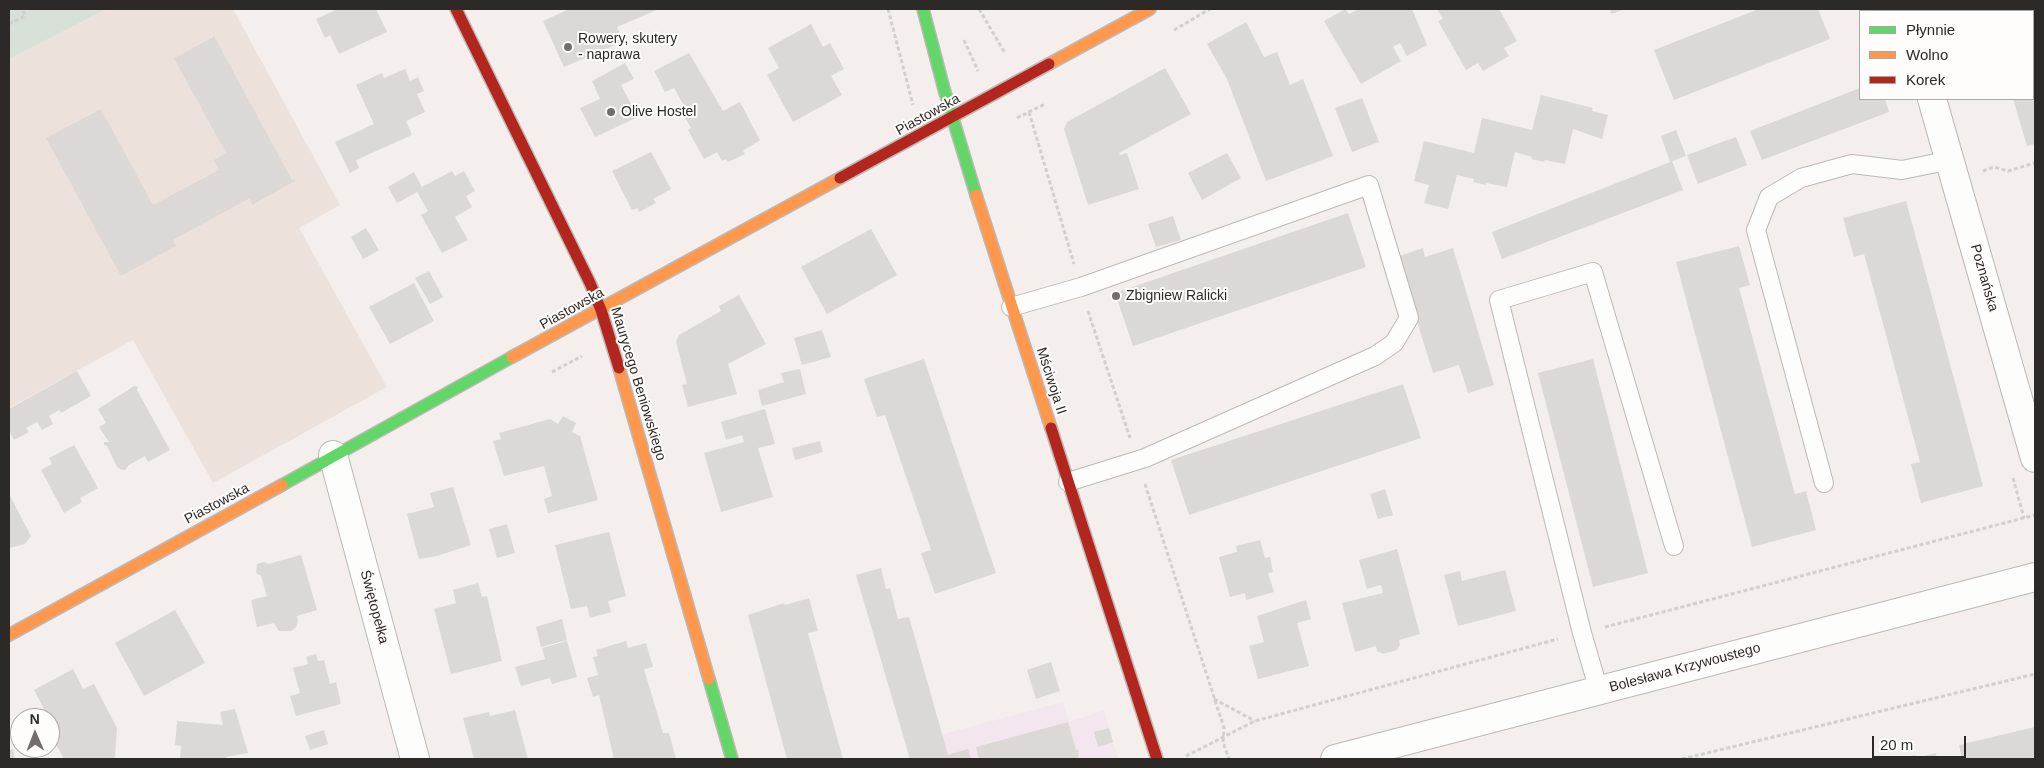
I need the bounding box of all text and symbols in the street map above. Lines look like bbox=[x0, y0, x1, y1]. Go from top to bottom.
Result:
legend bbox=[1859, 10, 2034, 100]
text: Płynnie bbox=[1906, 21, 1955, 38]
place label: Rowery, skutery - naprawa bbox=[578, 31, 677, 64]
marker: Rowery, skutery - naprawa bbox=[562, 41, 574, 53]
text: Wolno bbox=[1906, 46, 1948, 63]
text: Korek bbox=[1906, 71, 1945, 88]
street label: Piastowska bbox=[893, 90, 963, 140]
place label: Olive Hostel bbox=[621, 104, 696, 120]
marker: Olive Hostel bbox=[605, 106, 617, 118]
street label: Poznańska bbox=[1966, 242, 2002, 314]
street label: Piastowska bbox=[537, 284, 607, 334]
place label: Zbigniew Ralicki bbox=[1126, 288, 1227, 304]
marker: Zbigniew Ralicki bbox=[1110, 290, 1122, 302]
street label: Maurycego Beniowskiego bbox=[607, 305, 669, 463]
street label: Mściwoja II bbox=[1032, 345, 1070, 417]
street label: Piastowska bbox=[182, 480, 252, 528]
street label: Świętopełka bbox=[356, 568, 392, 646]
street label: Bolesława Krzywoustego bbox=[1608, 640, 1762, 696]
north arrow bbox=[10, 708, 60, 758]
text: N bbox=[30, 711, 40, 727]
scale bar bbox=[1874, 726, 1968, 758]
text: 20 m bbox=[1880, 736, 1913, 753]

